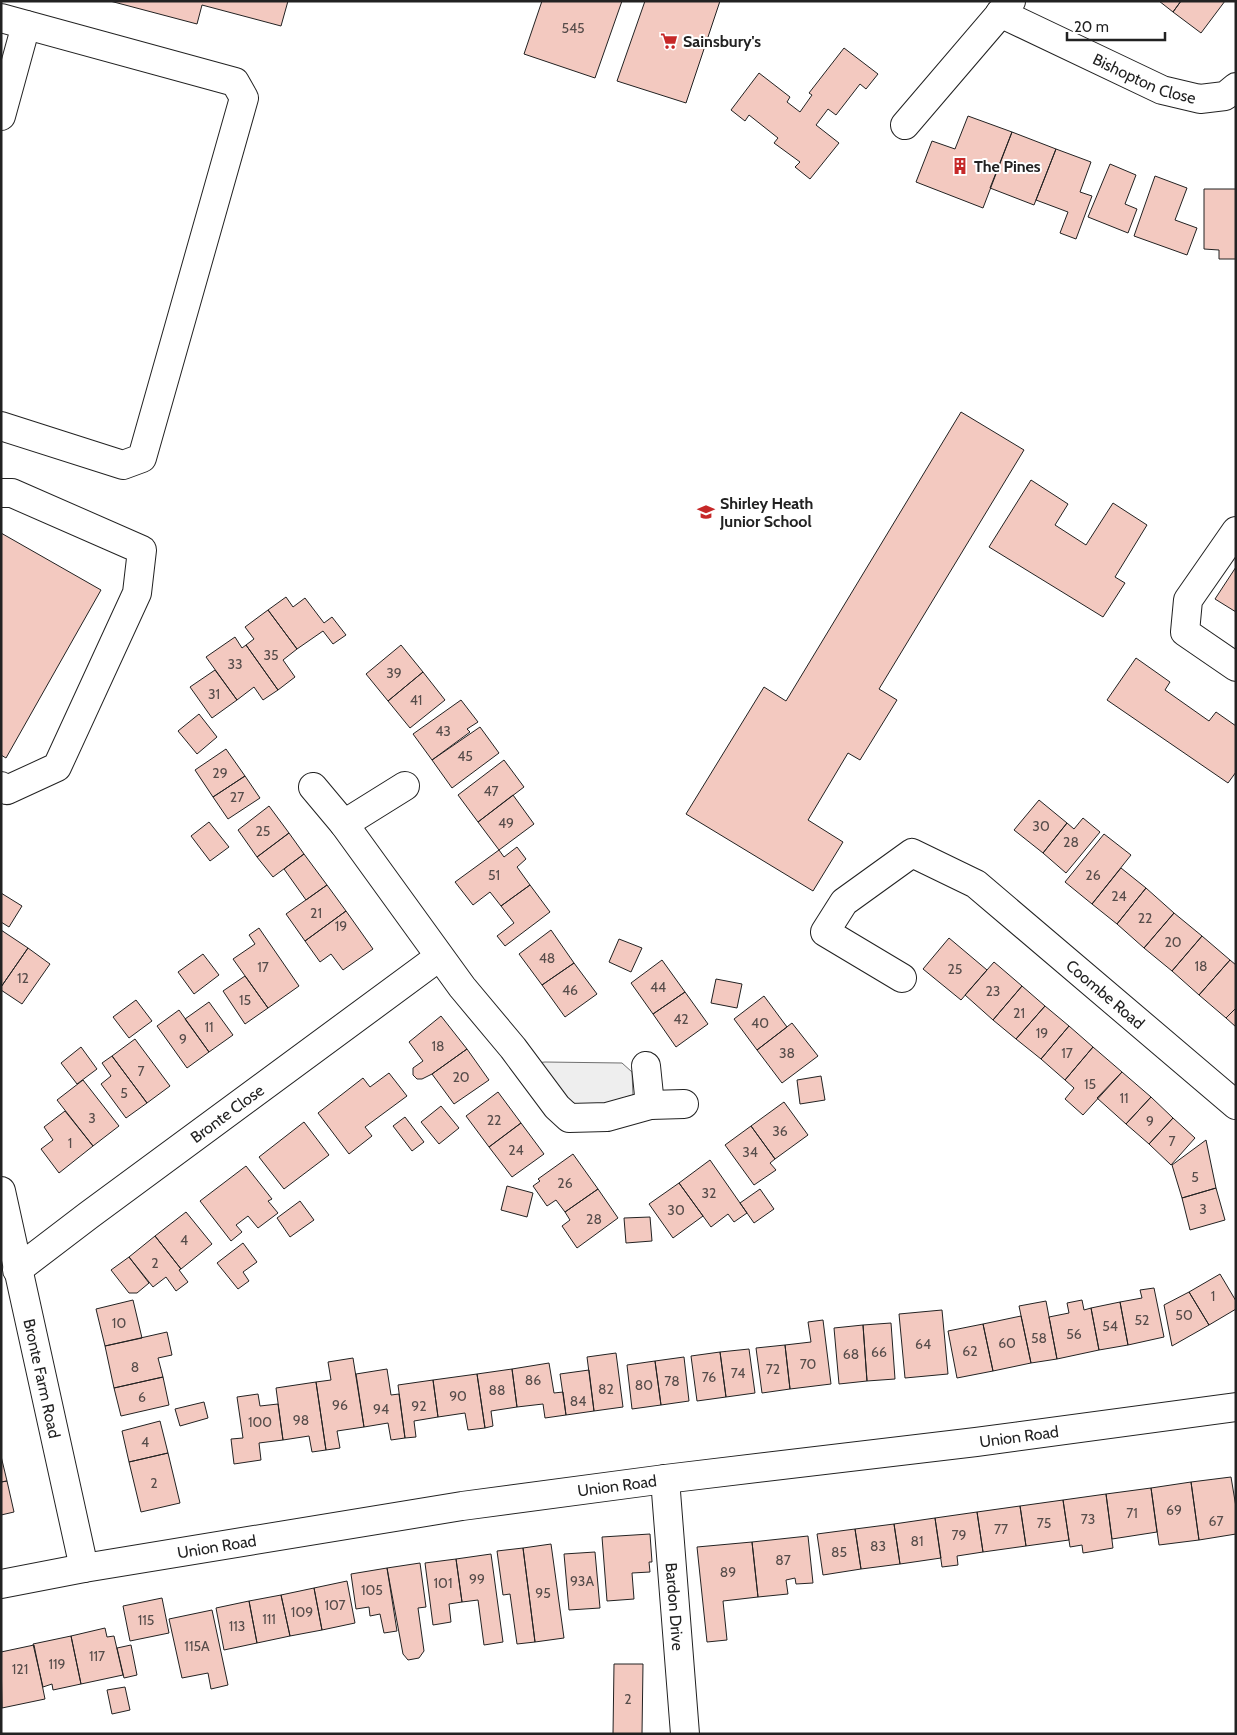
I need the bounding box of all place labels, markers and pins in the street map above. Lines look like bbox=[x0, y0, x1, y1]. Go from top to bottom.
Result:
supermarket icon: Sainsbury's bbox=[659, 31, 679, 51]
place label: Sainsbury's bbox=[683, 32, 761, 51]
building icon: The Pines bbox=[950, 156, 970, 176]
place label: The Pines bbox=[974, 157, 1041, 176]
place label: Shirley Heath Junior School bbox=[719, 494, 813, 531]
school or university icon: Shirley Heath Junior School bbox=[696, 502, 716, 522]

